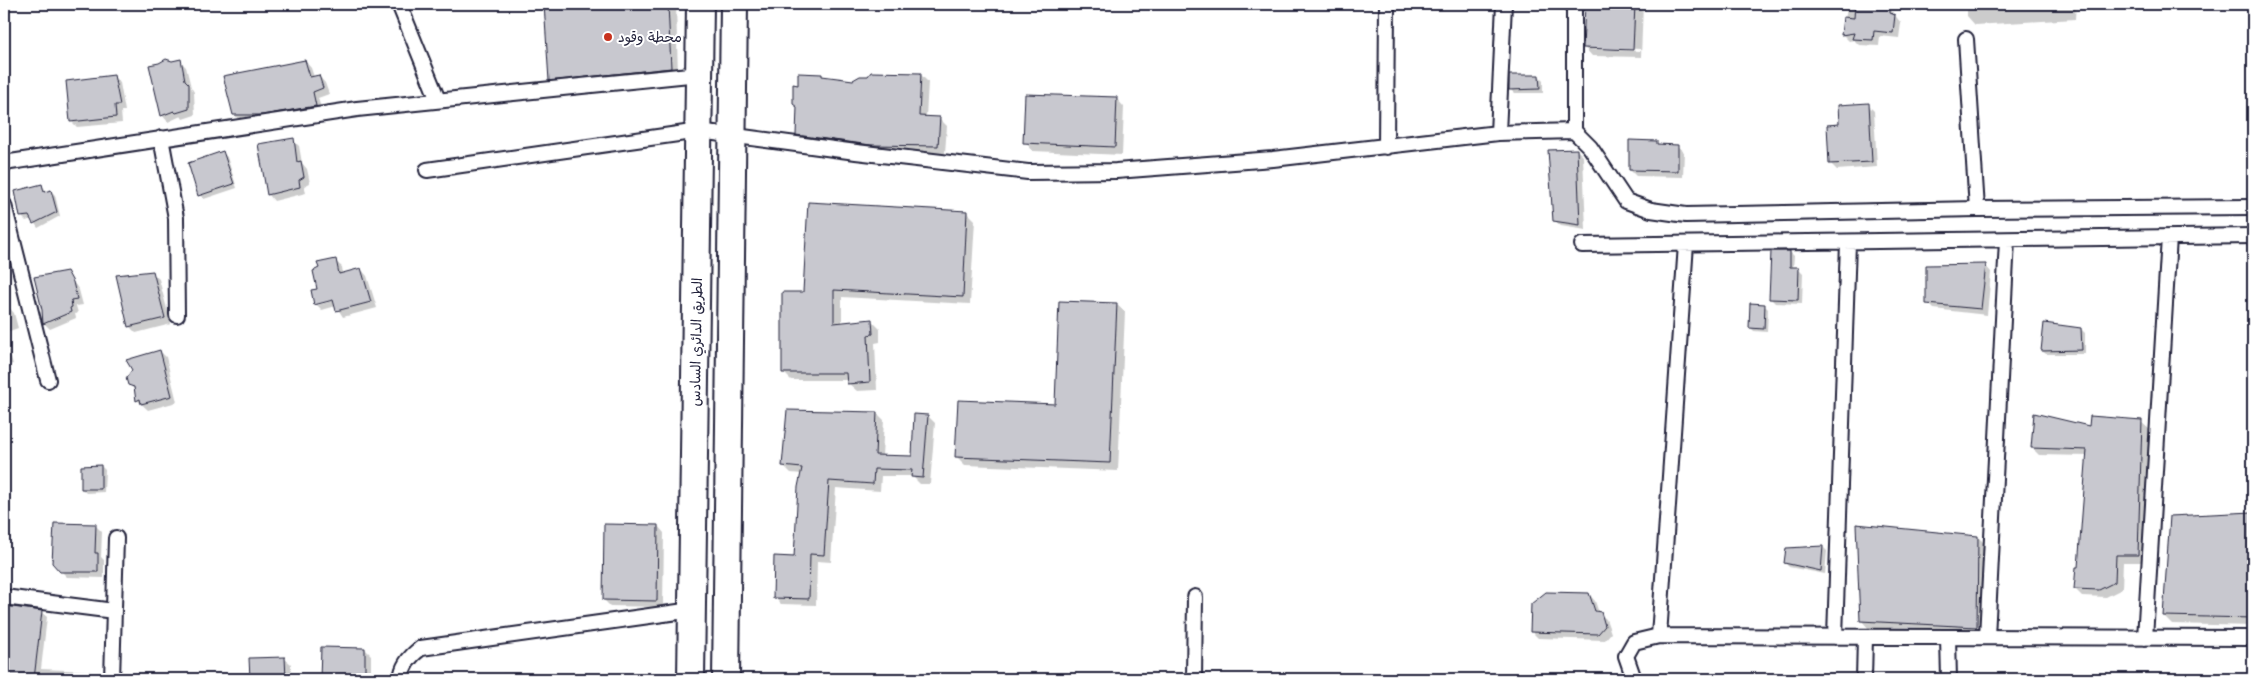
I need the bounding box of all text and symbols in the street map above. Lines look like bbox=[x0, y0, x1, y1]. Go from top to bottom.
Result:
place label: محطة وقود bbox=[618, 27, 682, 46]
marker: محطة وقود bbox=[602, 31, 614, 43]
street label: الطريق الدائري السادس bbox=[685, 277, 708, 407]

